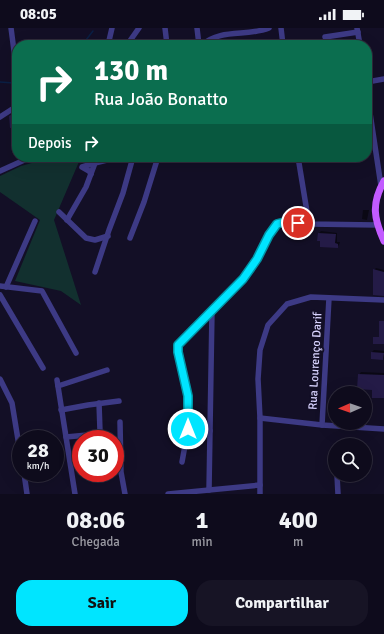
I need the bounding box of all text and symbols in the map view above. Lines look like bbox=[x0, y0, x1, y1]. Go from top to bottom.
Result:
text: 08:05 bbox=[20, 5, 57, 23]
text: 130 m bbox=[94, 54, 168, 88]
icon: right bbox=[28, 56, 80, 108]
text: Rua João Bonatto bbox=[94, 88, 228, 110]
icon: right bbox=[80, 132, 102, 154]
text: Depois bbox=[28, 134, 72, 152]
pin bbox=[281, 206, 315, 240]
icon: arrive bbox=[287, 212, 309, 234]
street label: Rua Lourenço Darif bbox=[305, 311, 326, 410]
north arrow bbox=[328, 386, 372, 430]
map controls bbox=[328, 386, 372, 482]
position arrow bbox=[167, 408, 209, 450]
speed limit sign: 30 bbox=[72, 430, 124, 482]
text: 28 bbox=[27, 438, 49, 463]
button: search bbox=[328, 438, 372, 482]
text: km/h bbox=[27, 460, 49, 472]
text: 08:06 bbox=[66, 505, 125, 535]
text: 1 bbox=[196, 505, 208, 535]
text: 400 bbox=[279, 505, 318, 535]
text: Chegada bbox=[72, 534, 120, 550]
text: min bbox=[192, 534, 213, 550]
text: m bbox=[293, 534, 303, 550]
button: Sair bbox=[16, 580, 188, 626]
button: Compartilhar bbox=[196, 580, 368, 626]

